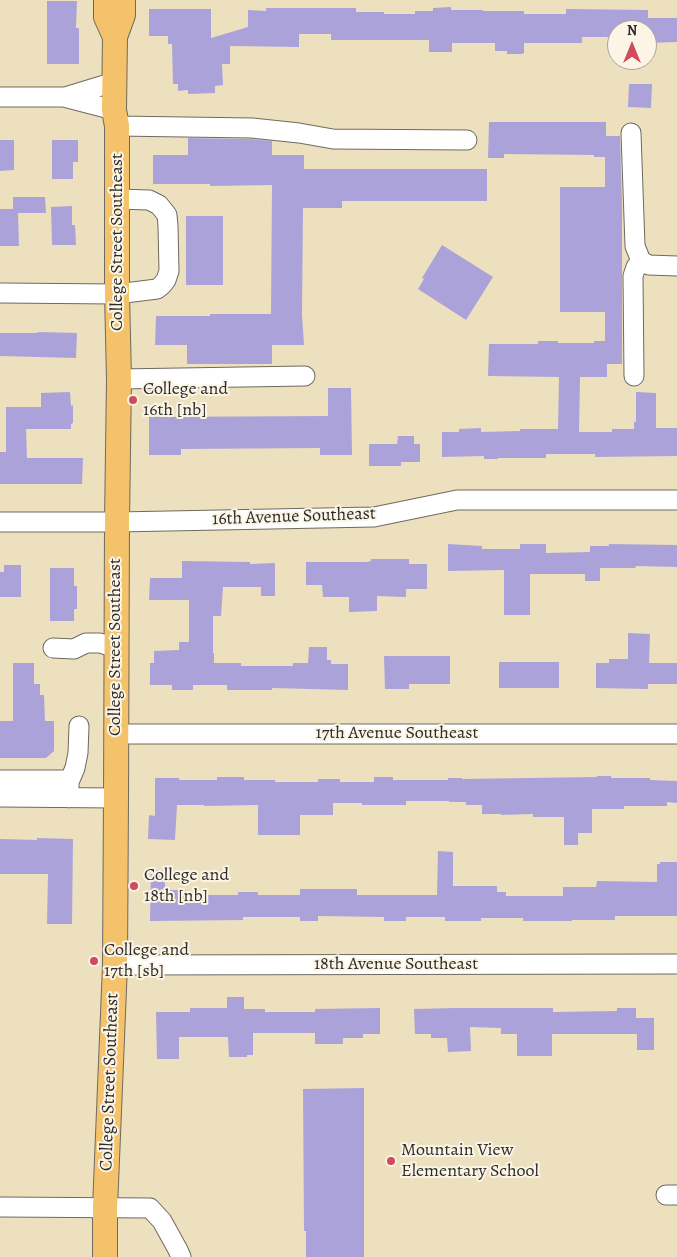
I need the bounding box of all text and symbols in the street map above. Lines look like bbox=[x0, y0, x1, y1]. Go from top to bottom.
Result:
north arrow bbox=[607, 20, 657, 70]
text: N bbox=[627, 21, 637, 40]
street label: College Street Southeast bbox=[107, 153, 129, 331]
place label: College and 16th [nb] bbox=[143, 379, 228, 422]
marker: College and 16th [nb] bbox=[127, 394, 139, 406]
street label: 16th Avenue Southeast bbox=[212, 503, 376, 531]
street label: College Street Southeast bbox=[105, 558, 127, 736]
street label: 17th Avenue Southeast bbox=[315, 723, 479, 745]
place label: College and 18th [nb] bbox=[144, 865, 229, 908]
marker: College and 18th [nb] bbox=[128, 880, 140, 892]
place label: College and 17th [sb] bbox=[104, 940, 189, 982]
street label: 18th Avenue Southeast bbox=[314, 954, 478, 976]
marker: College and 17th [sb] bbox=[88, 955, 100, 967]
street label: College Street Southeast bbox=[96, 993, 124, 1171]
place label: Mountain View Elementary School bbox=[401, 1140, 539, 1182]
marker: Mountain View Elementary School bbox=[385, 1155, 397, 1167]

